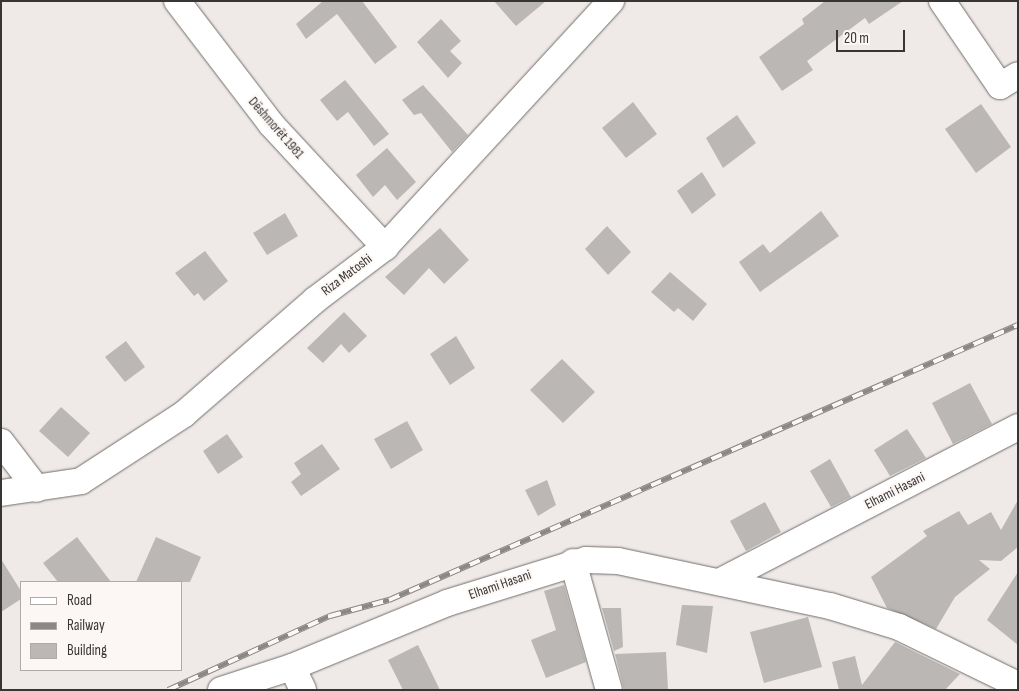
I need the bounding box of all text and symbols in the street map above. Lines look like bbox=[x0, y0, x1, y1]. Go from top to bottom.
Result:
scale bar bbox=[839, 20, 908, 52]
text: 20 m bbox=[844, 29, 869, 48]
street label: Dëshmorët 1981 bbox=[245, 94, 307, 162]
street label: Riza Matoshi bbox=[318, 251, 376, 299]
street label: Elhami Hasani bbox=[862, 469, 928, 513]
street label: Elhami Hasani bbox=[467, 566, 533, 604]
legend bbox=[20, 581, 182, 671]
text: Road bbox=[67, 591, 92, 610]
text: Railway bbox=[67, 616, 105, 635]
text: Building bbox=[67, 641, 107, 660]

